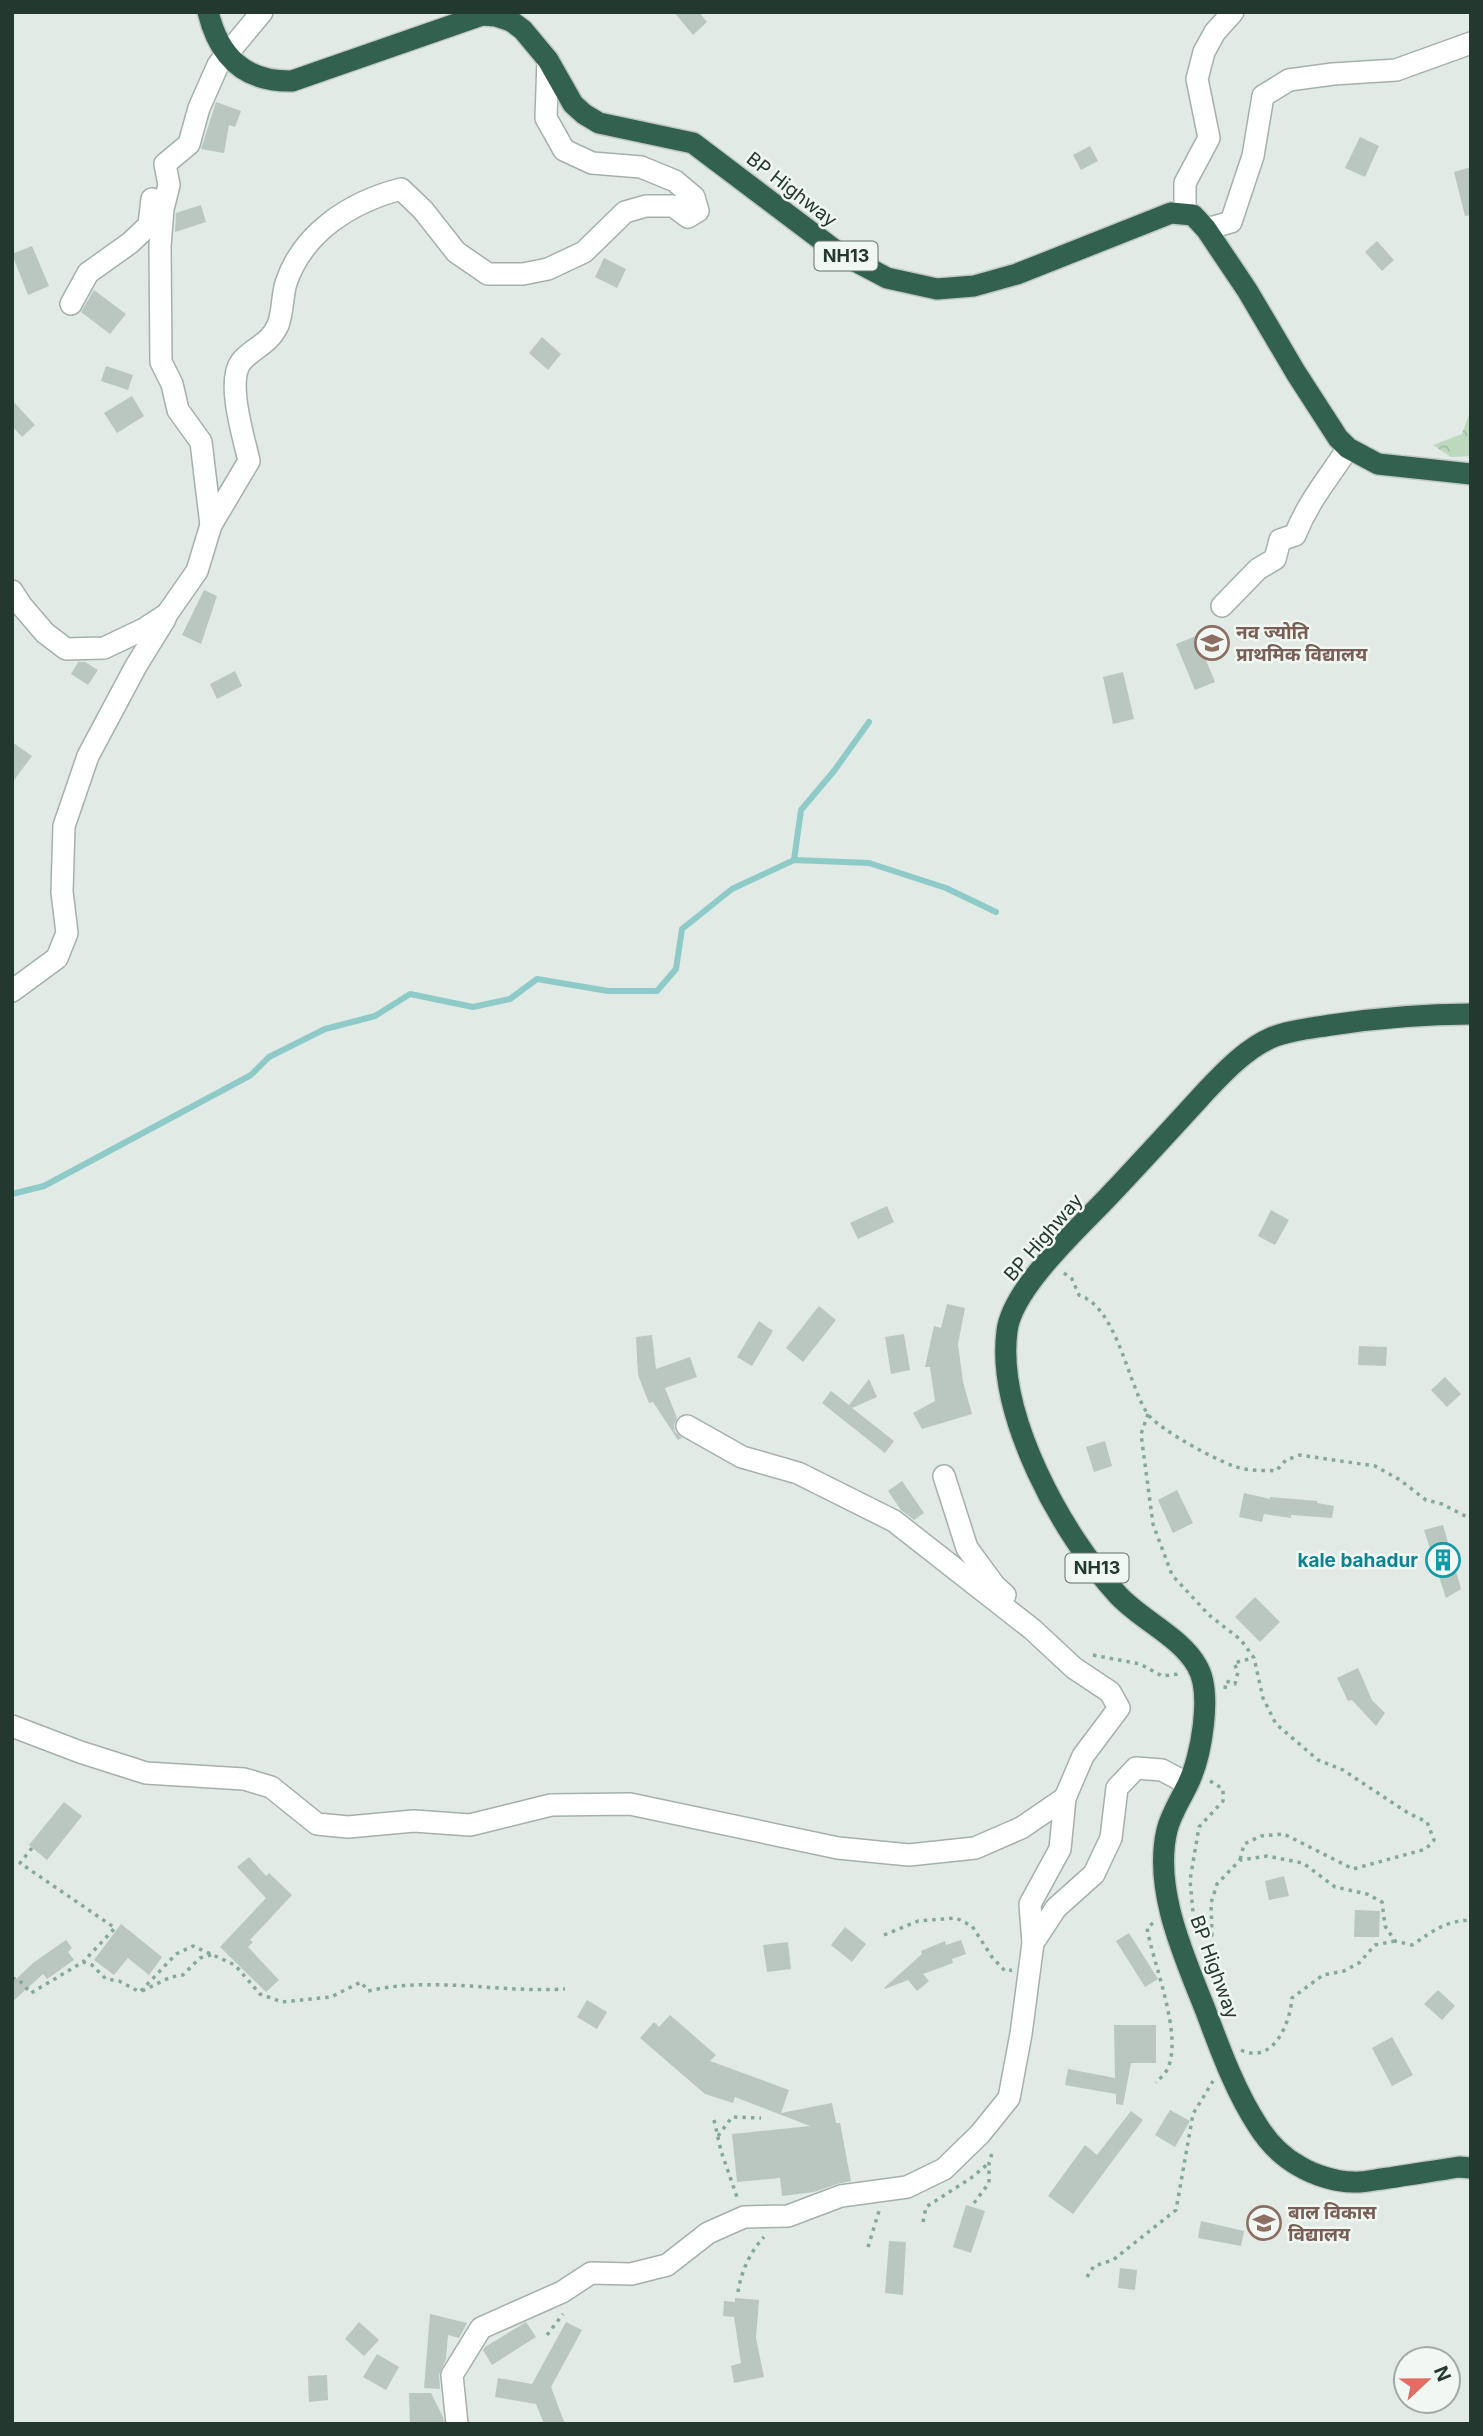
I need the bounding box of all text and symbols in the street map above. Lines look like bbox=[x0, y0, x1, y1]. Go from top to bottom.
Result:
street label: BP Highway bbox=[742, 147, 842, 232]
road number: NH13 bbox=[814, 242, 878, 270]
place label: नव ज्योति प्राथमिक विद्यालय bbox=[1236, 621, 1368, 666]
school or university icon: नव ज्योति प्राथमिक विद्यालय bbox=[1193, 624, 1231, 662]
street label: BP Highway bbox=[999, 1189, 1088, 1286]
building icon: kale bahadur bbox=[1424, 1541, 1462, 1579]
place label: kale bahadur bbox=[1297, 1549, 1418, 1572]
road number: NH13 bbox=[1066, 1554, 1128, 1582]
street label: BP Highway bbox=[1185, 1912, 1244, 2022]
place label: बाल विकास विद्यालय bbox=[1288, 2201, 1377, 2246]
school or university icon: बाल विकास विद्यालय bbox=[1245, 2204, 1283, 2242]
north arrow bbox=[1392, 2345, 1462, 2415]
text: N bbox=[1429, 2363, 1456, 2385]

